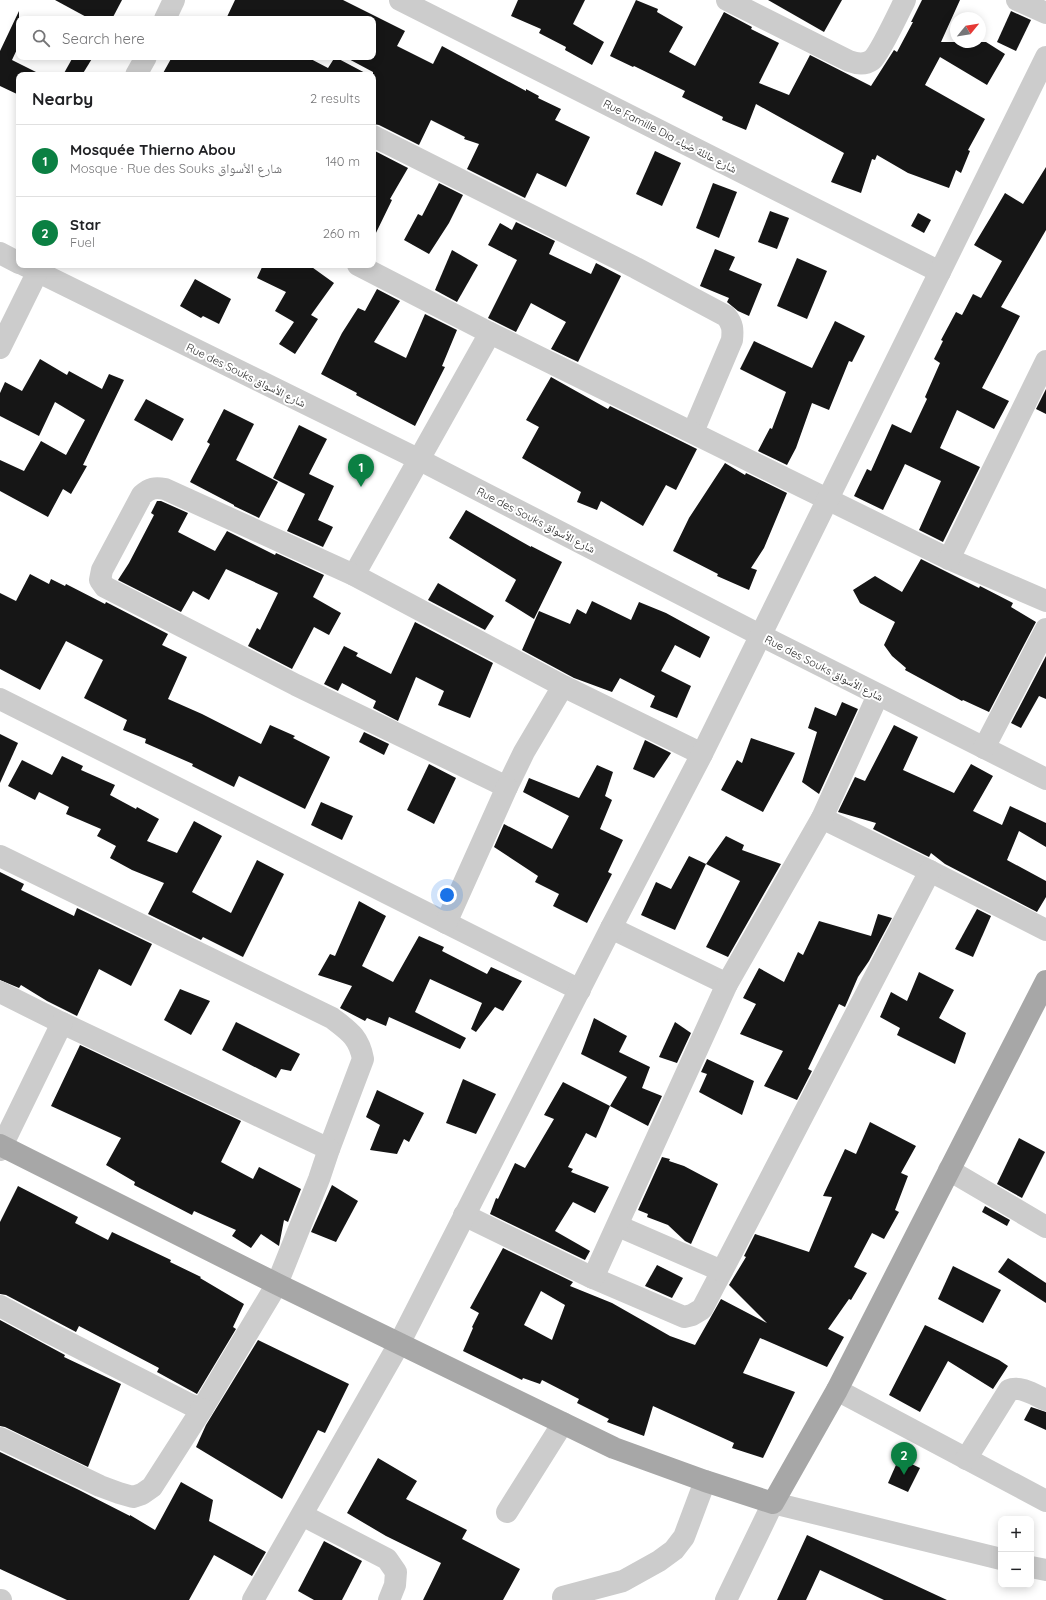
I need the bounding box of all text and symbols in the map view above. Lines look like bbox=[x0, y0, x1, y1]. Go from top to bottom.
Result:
north arrow bbox=[950, 12, 986, 48]
search box bbox=[16, 16, 376, 60]
icon: search bbox=[30, 27, 52, 49]
text: Search here bbox=[62, 29, 145, 48]
text: Nearby bbox=[32, 88, 93, 109]
text: 2 results bbox=[310, 90, 360, 106]
street label: Rue Famille Dia شارع عائلة ضياء bbox=[601, 96, 739, 176]
text: Mosquée Thierno Abou bbox=[70, 140, 236, 159]
text: 1 bbox=[42, 153, 48, 169]
text: 140 m bbox=[325, 153, 360, 169]
text: Mosque · Rue des Souks شارع الأسواق bbox=[70, 160, 282, 176]
text: Star bbox=[70, 215, 101, 234]
text: 2 bbox=[41, 225, 49, 241]
text: 260 m bbox=[323, 225, 360, 241]
text: Fuel bbox=[70, 234, 95, 250]
street label: Rue des Souks شارع الأسواق bbox=[184, 340, 308, 410]
pin: 1 bbox=[348, 454, 374, 487]
street label: Rue des Souks شارع الأسواق bbox=[474, 484, 598, 556]
street label: Rue des Souks شارع الأسواق bbox=[762, 632, 886, 704]
your location bbox=[437, 885, 457, 905]
pin: 2 bbox=[891, 1442, 917, 1475]
map controls bbox=[998, 1516, 1034, 1588]
button: + bbox=[998, 1516, 1034, 1552]
button: − bbox=[998, 1552, 1034, 1588]

